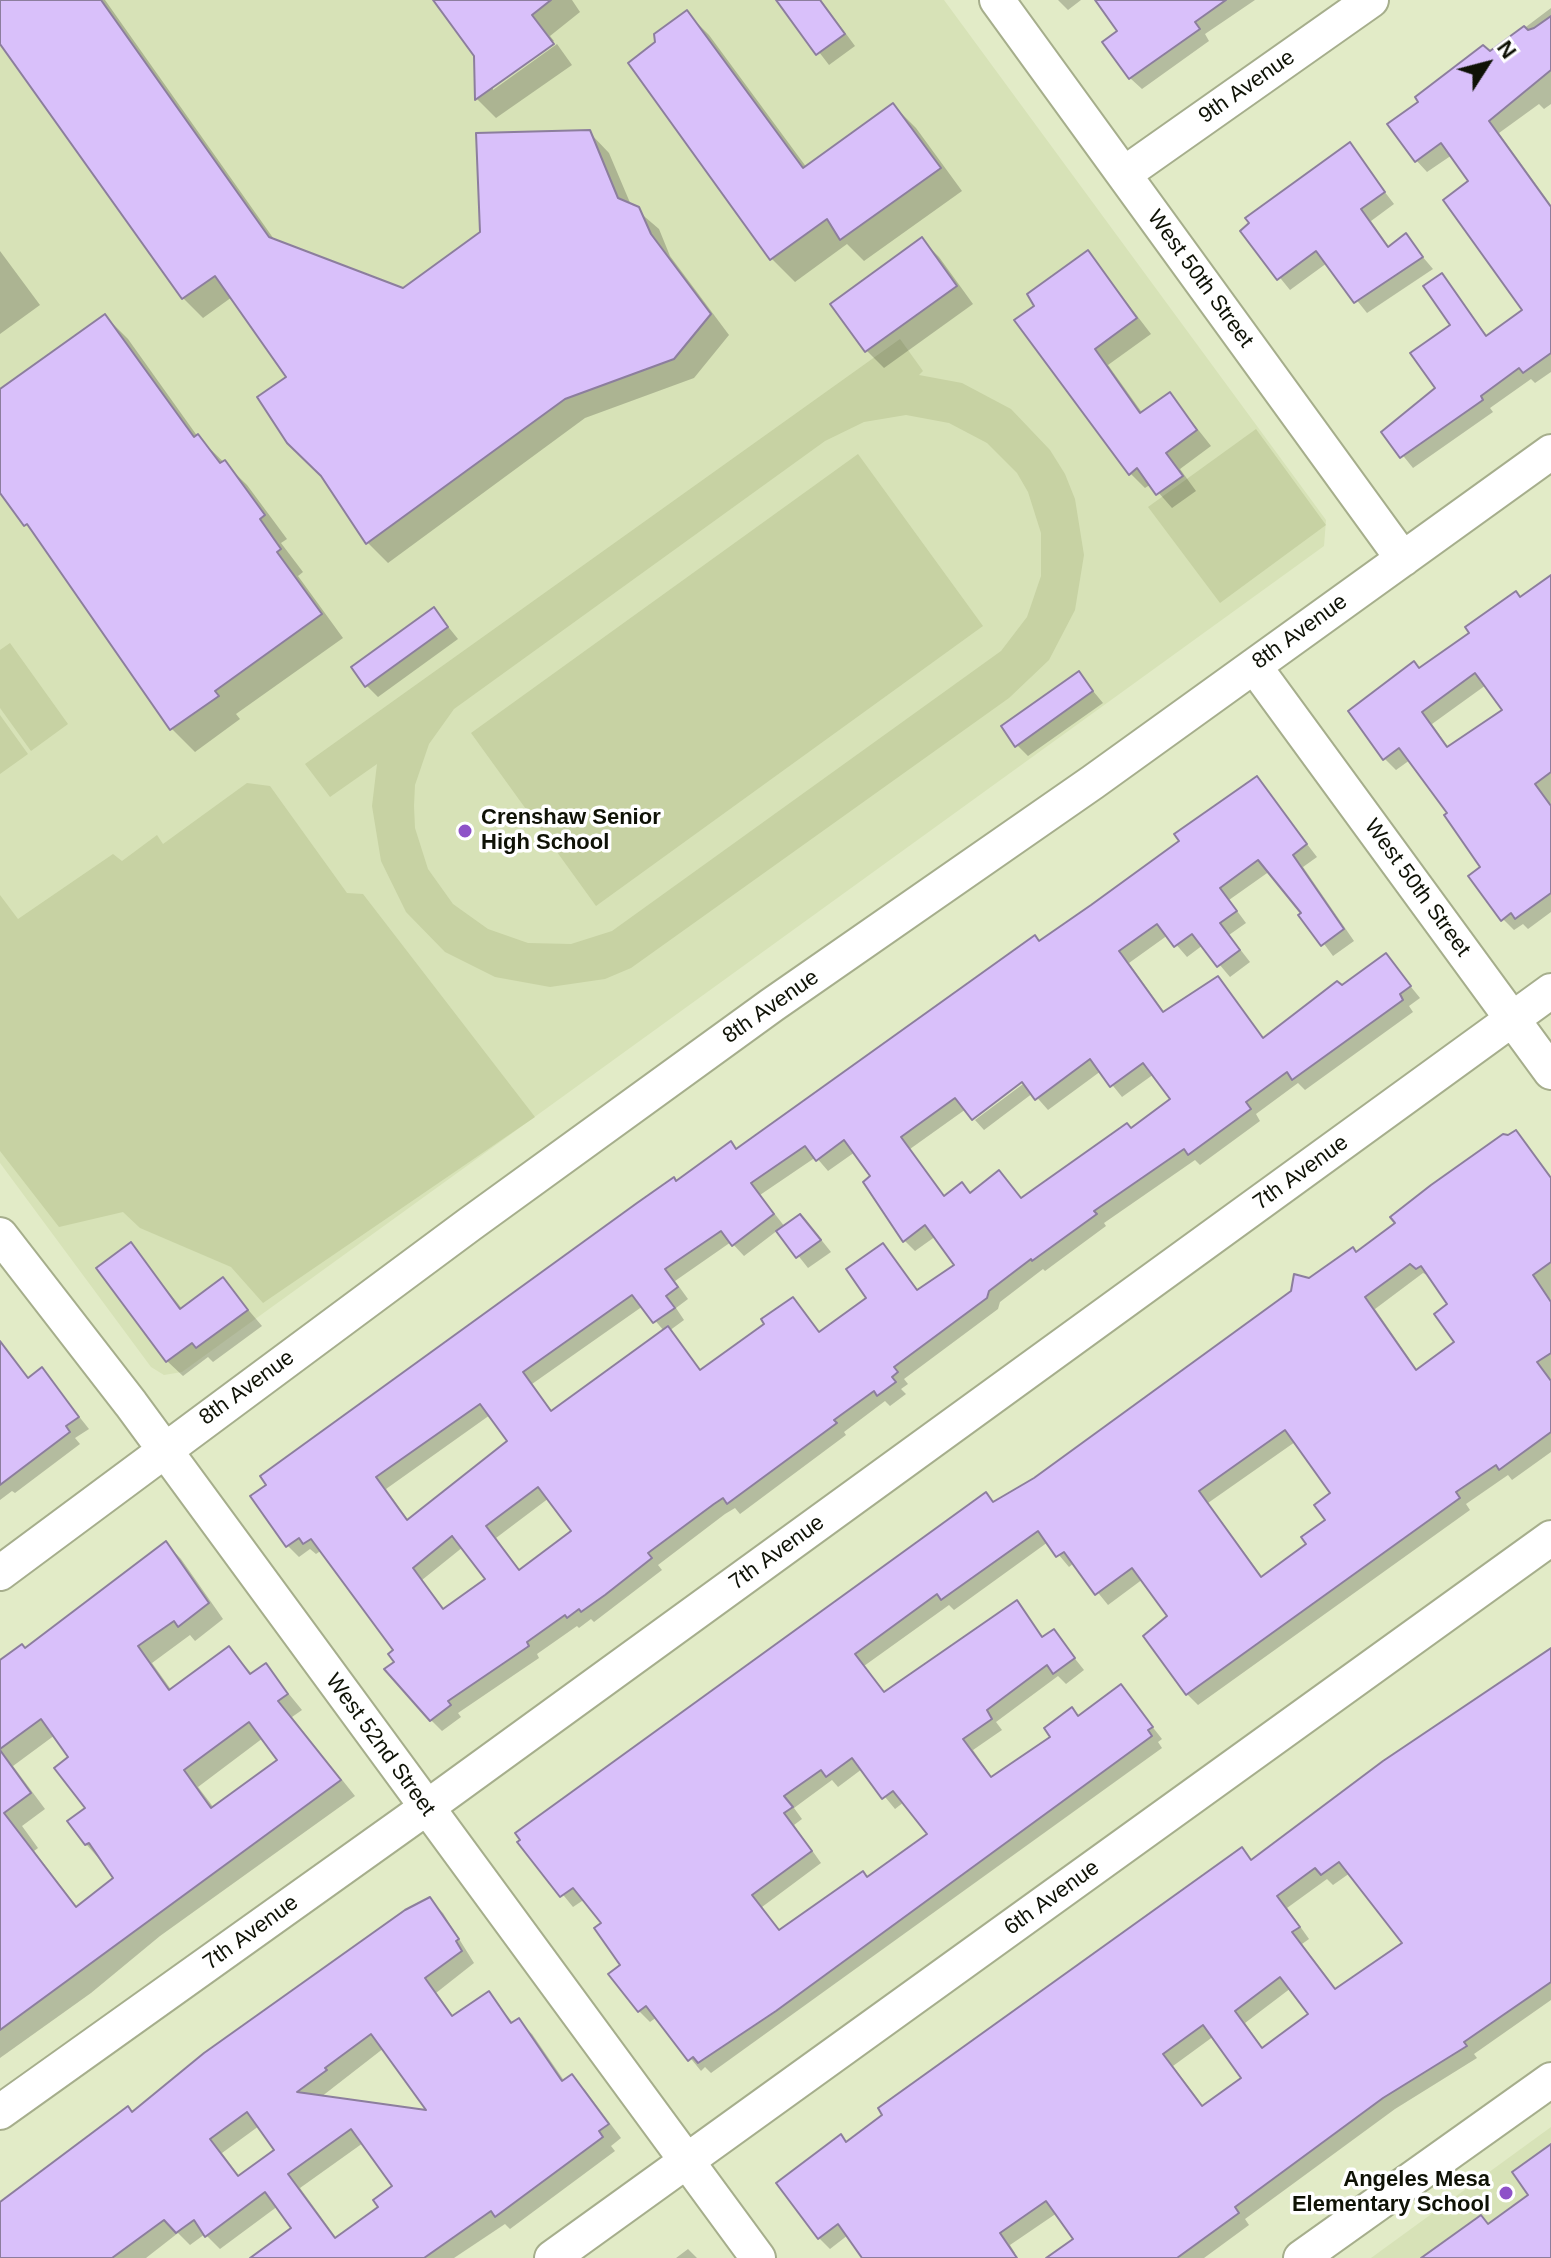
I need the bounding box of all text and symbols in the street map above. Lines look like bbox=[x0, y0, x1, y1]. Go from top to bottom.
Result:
north arrow bbox=[1447, 24, 1527, 104]
text: N bbox=[1492, 36, 1522, 63]
street label: 9th Avenue bbox=[1194, 44, 1300, 130]
street label: West 50th Street bbox=[1141, 205, 1259, 353]
street label: 8th Avenue bbox=[1247, 589, 1353, 675]
place label: Crenshaw Senior High School bbox=[481, 805, 661, 856]
street label: West 50th Street bbox=[1358, 814, 1476, 962]
marker: Crenshaw Senior High School bbox=[456, 822, 474, 840]
street label: 8th Avenue bbox=[718, 964, 824, 1050]
street label: 7th Avenue bbox=[1248, 1130, 1354, 1216]
street label: 8th Avenue bbox=[194, 1345, 300, 1431]
street label: 7th Avenue bbox=[724, 1510, 830, 1596]
street label: West 52nd Street bbox=[319, 1669, 441, 1821]
street label: 6th Avenue bbox=[999, 1855, 1105, 1941]
street label: 7th Avenue bbox=[198, 1890, 304, 1976]
place label: Angeles Mesa Elementary School bbox=[1292, 2167, 1490, 2218]
marker: Angeles Mesa Elementary School bbox=[1497, 2184, 1515, 2202]

